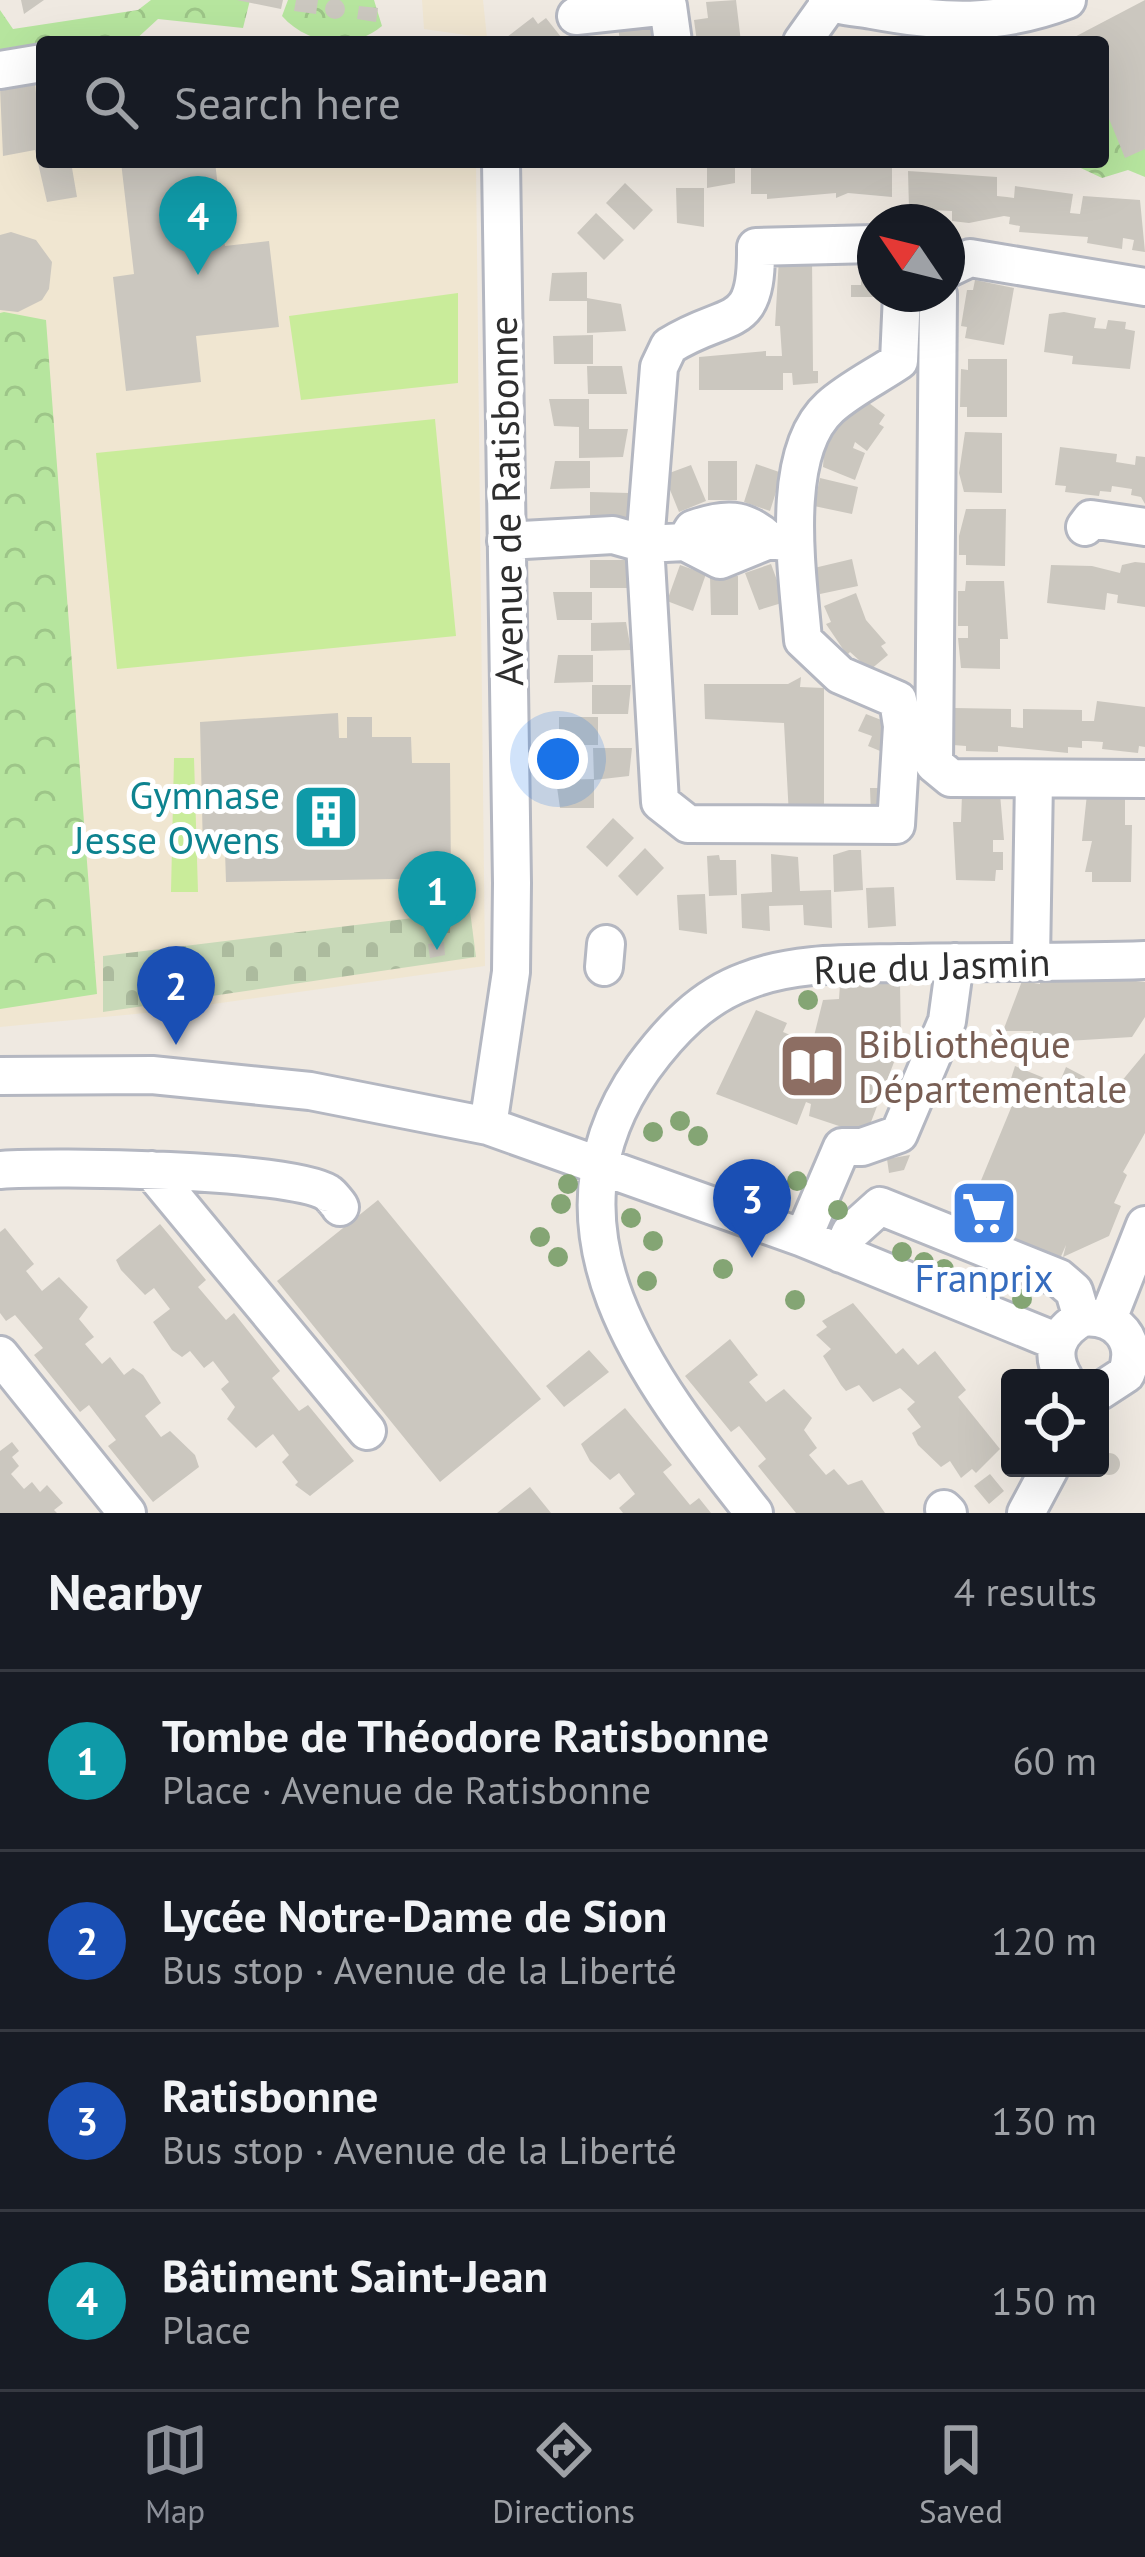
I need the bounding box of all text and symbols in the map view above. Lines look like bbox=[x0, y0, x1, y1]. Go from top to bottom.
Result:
search box bbox=[36, 36, 1109, 168]
icon: search bbox=[78, 69, 144, 135]
text: Search here bbox=[174, 73, 401, 131]
pin: 4 bbox=[159, 176, 237, 275]
north arrow bbox=[857, 204, 965, 312]
street label: Avenue de Ratisbonne bbox=[477, 316, 534, 686]
your location bbox=[528, 729, 588, 789]
place label: Gymnase Jesse Owens bbox=[71, 769, 280, 865]
building icon: Gymnase Jesse Owens bbox=[291, 782, 361, 852]
pin: 1 bbox=[398, 851, 476, 950]
street label: Rue du Jasmin bbox=[813, 936, 1051, 995]
pin: 2 bbox=[137, 946, 215, 1045]
place label: Bibliothèque Départementale bbox=[858, 1018, 1127, 1114]
library icon: Bibliothèque Départementale bbox=[777, 1031, 847, 1101]
pin: 3 bbox=[713, 1159, 791, 1258]
supermarket icon: Franprix bbox=[949, 1178, 1019, 1248]
place label: Franprix bbox=[915, 1252, 1054, 1303]
map controls bbox=[1001, 1369, 1109, 1477]
button: locate bbox=[1001, 1369, 1109, 1477]
text: Nearby bbox=[48, 1558, 202, 1624]
text: 4 results bbox=[954, 1566, 1097, 1617]
text: Tombe de Théodore Ratisbonne bbox=[162, 1706, 769, 1764]
text: 1 bbox=[76, 1735, 98, 1786]
text: 60 m bbox=[1012, 1735, 1097, 1786]
text: Place · Avenue de Ratisbonne bbox=[162, 1764, 651, 1815]
text: Lycée Notre-Dame de Sion bbox=[162, 1886, 667, 1944]
text: 2 bbox=[76, 1915, 98, 1966]
text: 120 m bbox=[991, 1915, 1097, 1966]
text: Bus stop · Avenue de la Liberté bbox=[162, 1944, 677, 1995]
text: Ratisbonne bbox=[162, 2066, 378, 2124]
text: 3 bbox=[76, 2095, 98, 2146]
text: 130 m bbox=[991, 2095, 1097, 2146]
text: Bus stop · Avenue de la Liberté bbox=[162, 2124, 677, 2175]
text: Bâtiment Saint-Jean bbox=[162, 2246, 548, 2304]
text: 4 bbox=[76, 2275, 98, 2326]
text: 150 m bbox=[991, 2275, 1097, 2326]
text: Place bbox=[162, 2304, 251, 2355]
tab: Map bbox=[142, 2417, 208, 2532]
tab: Directions bbox=[492, 2417, 635, 2532]
tab: Saved bbox=[919, 2417, 1003, 2532]

